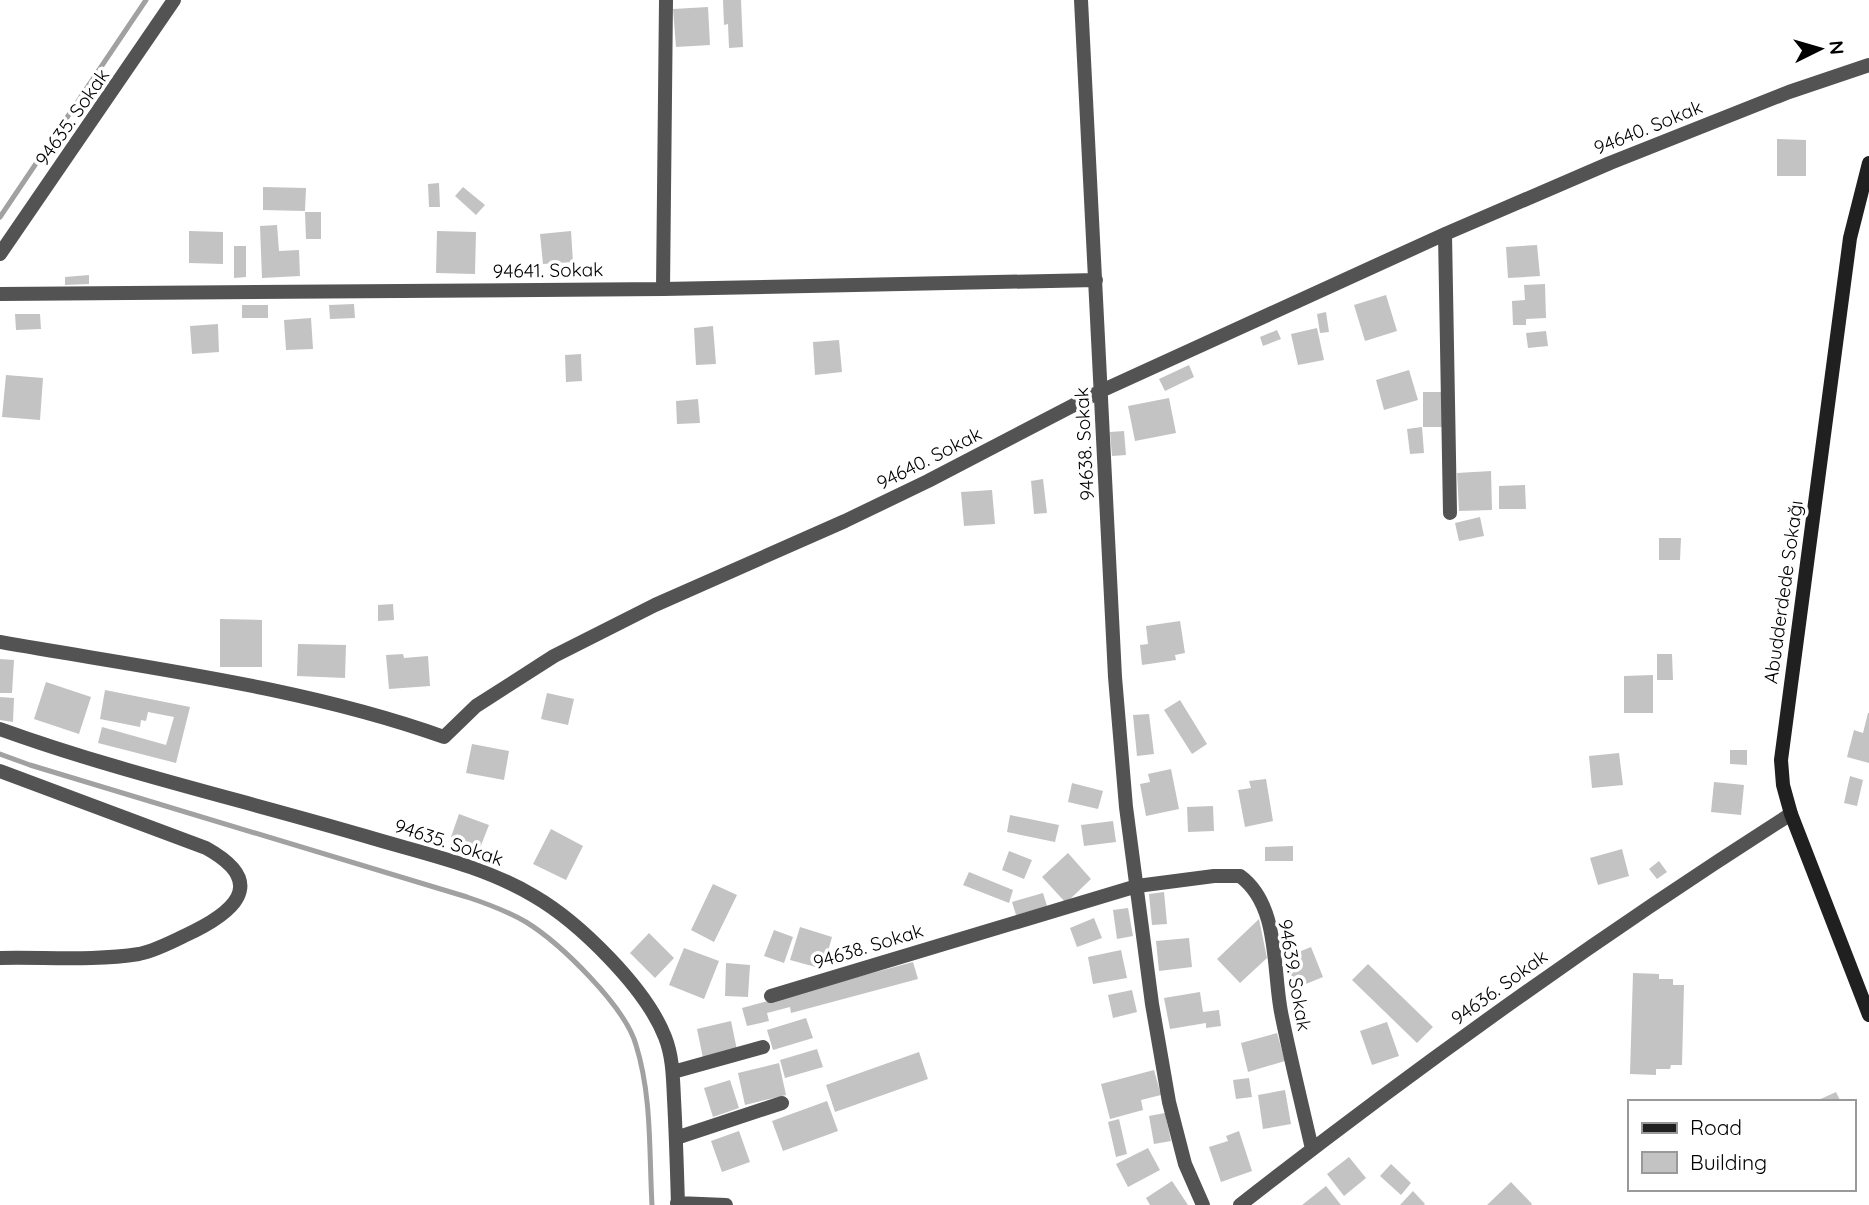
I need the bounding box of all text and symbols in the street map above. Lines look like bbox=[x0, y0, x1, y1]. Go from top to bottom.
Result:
north arrow bbox=[1785, 14, 1855, 84]
text: N bbox=[1824, 40, 1849, 56]
street label: 94635. Sokak bbox=[30, 64, 114, 170]
street label: 94640. Sokak bbox=[1590, 94, 1706, 160]
street label: 94641. Sokak bbox=[493, 257, 603, 283]
street label: 94638. Sokak bbox=[1069, 387, 1099, 501]
street label: 94640. Sokak bbox=[872, 421, 986, 495]
street label: Abudderdede Sokağı bbox=[1758, 499, 1808, 685]
street label: 94635. Sokak bbox=[391, 813, 507, 871]
street label: 94639. Sokak bbox=[1273, 917, 1317, 1033]
street label: 94638. Sokak bbox=[810, 918, 926, 974]
street label: 94636. Sokak bbox=[1446, 944, 1552, 1030]
legend bbox=[1628, 1100, 1855, 1191]
text: Road bbox=[1690, 1114, 1742, 1140]
text: Building bbox=[1690, 1149, 1767, 1175]

